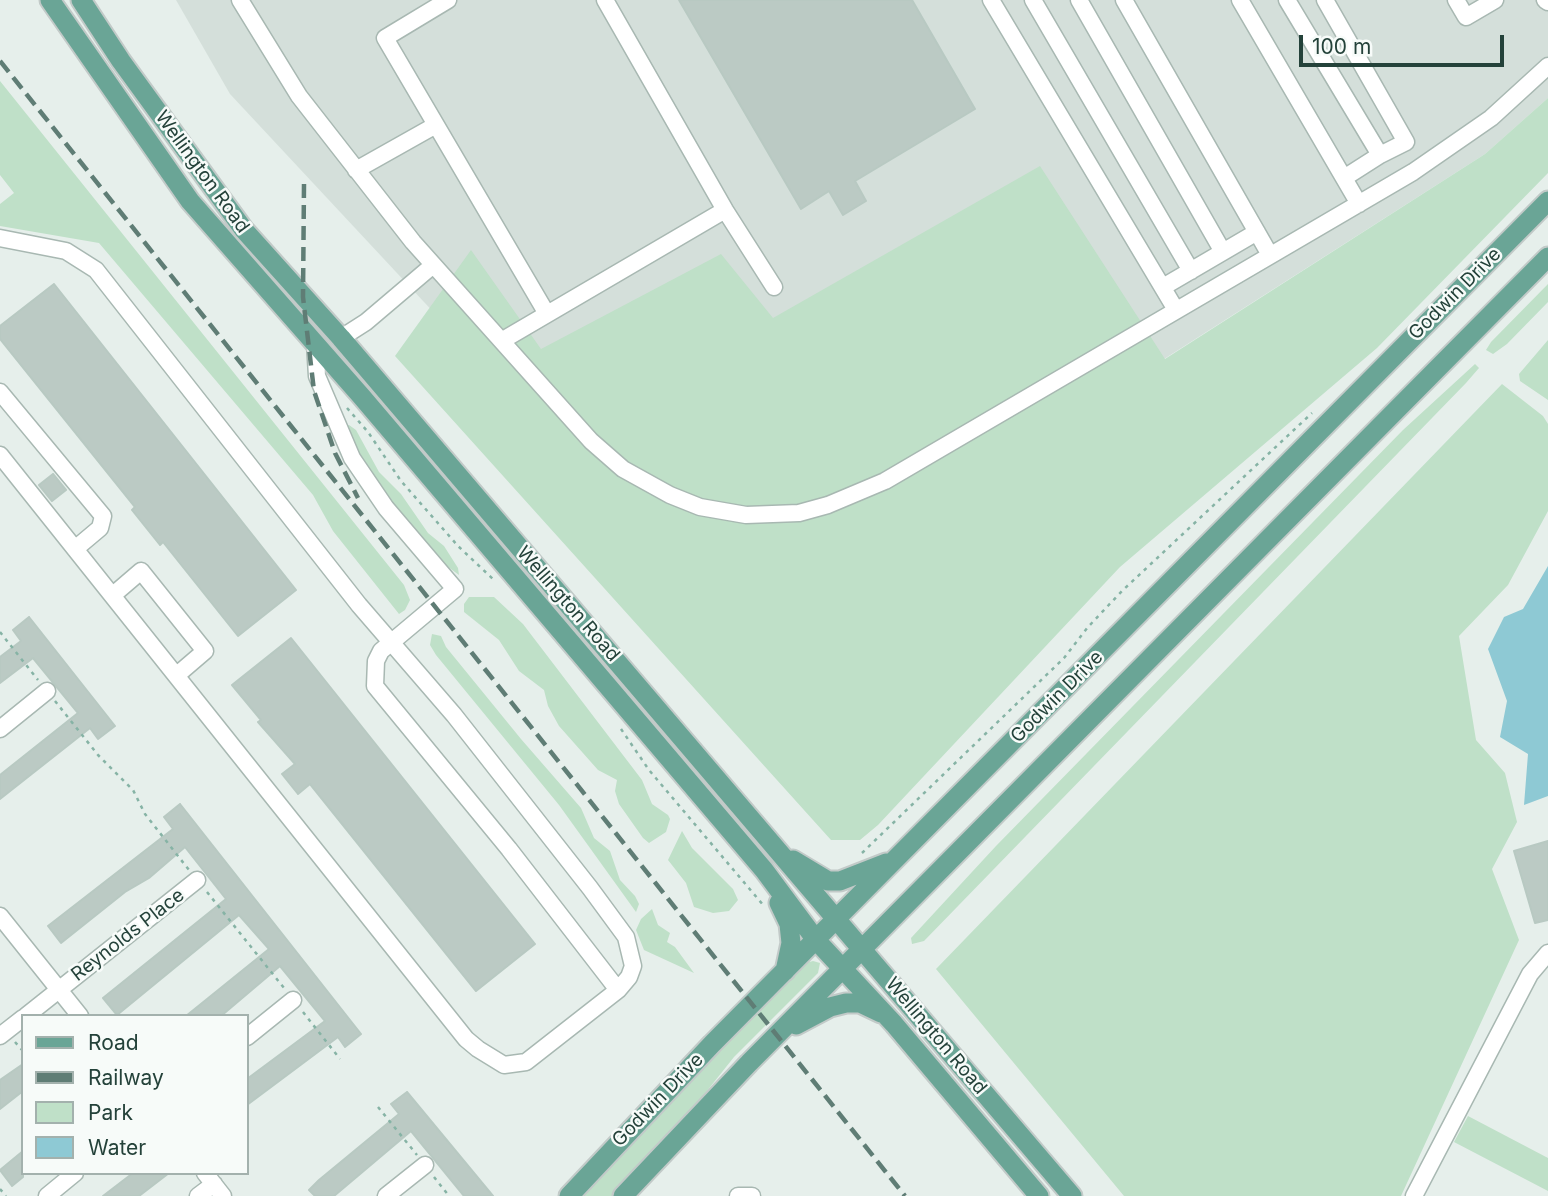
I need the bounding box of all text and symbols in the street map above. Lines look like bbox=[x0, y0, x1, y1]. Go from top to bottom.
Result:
scale bar bbox=[1303, 21, 1508, 65]
text: 100 m bbox=[1312, 34, 1371, 59]
street label: Wellington Road bbox=[150, 107, 254, 237]
street label: Godwin Drive bbox=[1404, 243, 1506, 345]
street label: Wellington Road bbox=[512, 542, 624, 666]
street label: Godwin Drive bbox=[1006, 646, 1108, 748]
street label: Reynolds Place bbox=[67, 884, 189, 986]
street label: Wellington Road bbox=[881, 973, 991, 1099]
legend bbox=[21, 1014, 248, 1175]
text: Road bbox=[88, 1030, 139, 1055]
street label: Godwin Drive bbox=[608, 1049, 708, 1151]
text: Railway bbox=[88, 1065, 164, 1090]
text: Park bbox=[88, 1100, 133, 1125]
text: Water bbox=[88, 1135, 146, 1160]

